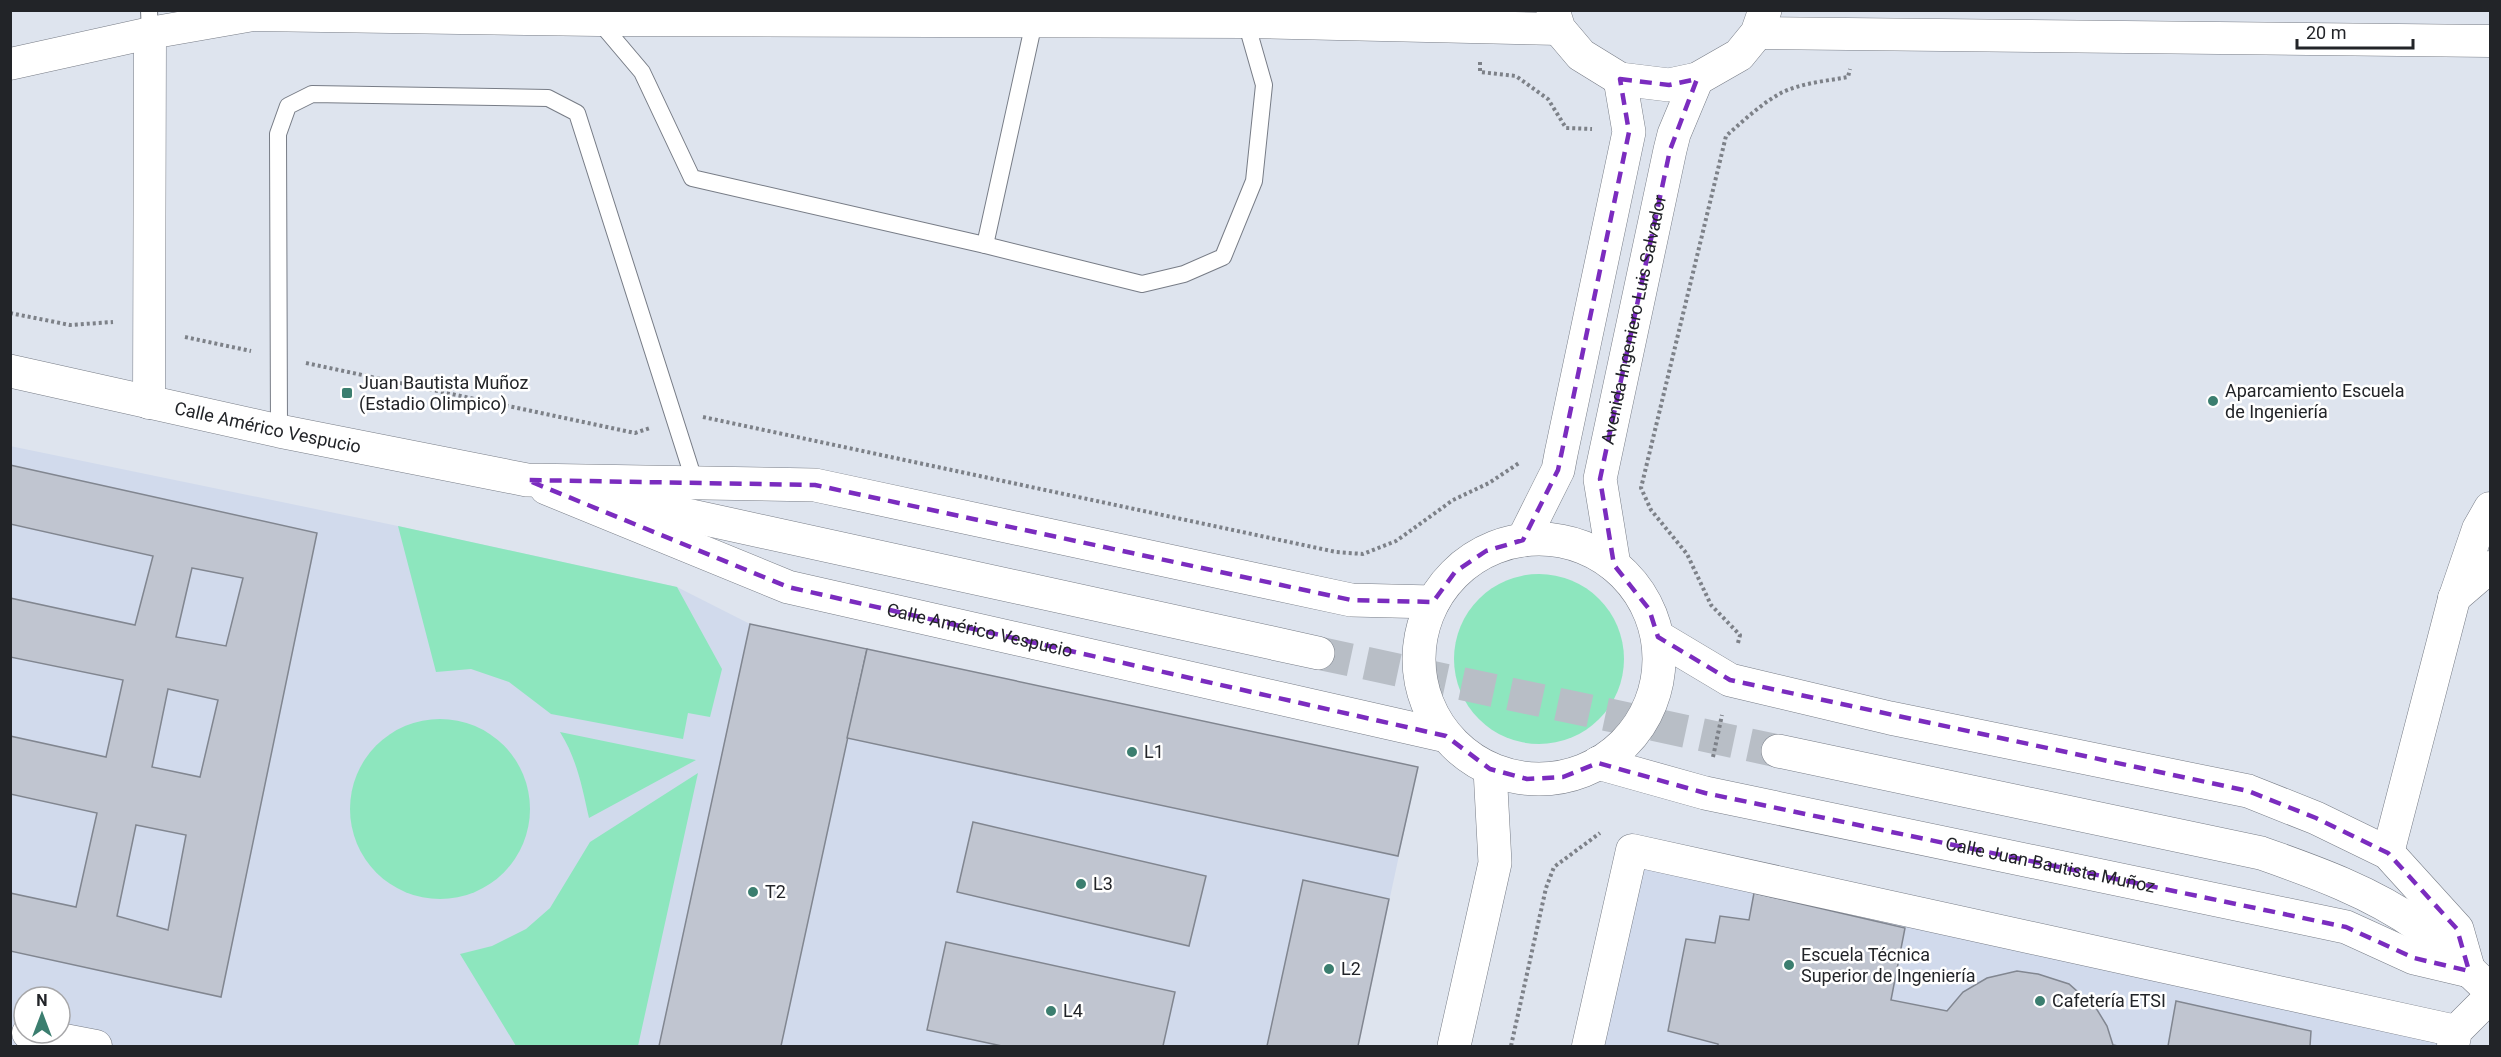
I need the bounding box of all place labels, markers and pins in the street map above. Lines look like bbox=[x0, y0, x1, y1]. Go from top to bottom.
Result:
place label: Juan Bautista Muñoz (Estadio Olimpico) bbox=[359, 372, 528, 415]
place label: Aparcamiento Escuela de Ingeniería bbox=[2225, 380, 2404, 422]
marker: Juan Bautista Muñoz (Estadio Olimpico) bbox=[340, 386, 354, 400]
marker: Aparcamiento Escuela de Ingeniería bbox=[2206, 394, 2220, 408]
place label: L1 bbox=[1144, 741, 1164, 762]
marker: L1 bbox=[1125, 745, 1139, 759]
place label: L3 bbox=[1093, 873, 1113, 894]
marker: L3 bbox=[1074, 877, 1088, 891]
place label: T2 bbox=[765, 881, 786, 902]
marker: T2 bbox=[746, 885, 760, 899]
place label: Escuela Técnica Superior de Ingeniería bbox=[1801, 944, 1975, 986]
place label: L2 bbox=[1341, 958, 1361, 979]
marker: Escuela Técnica Superior de Ingeniería bbox=[1782, 958, 1796, 972]
marker: L2 bbox=[1322, 962, 1336, 976]
place label: Cafetería ETSI bbox=[2052, 990, 2166, 1011]
marker: Cafetería ETSI bbox=[2033, 994, 2047, 1008]
place label: L4 bbox=[1063, 1000, 1083, 1021]
marker: L4 bbox=[1044, 1004, 1058, 1018]

